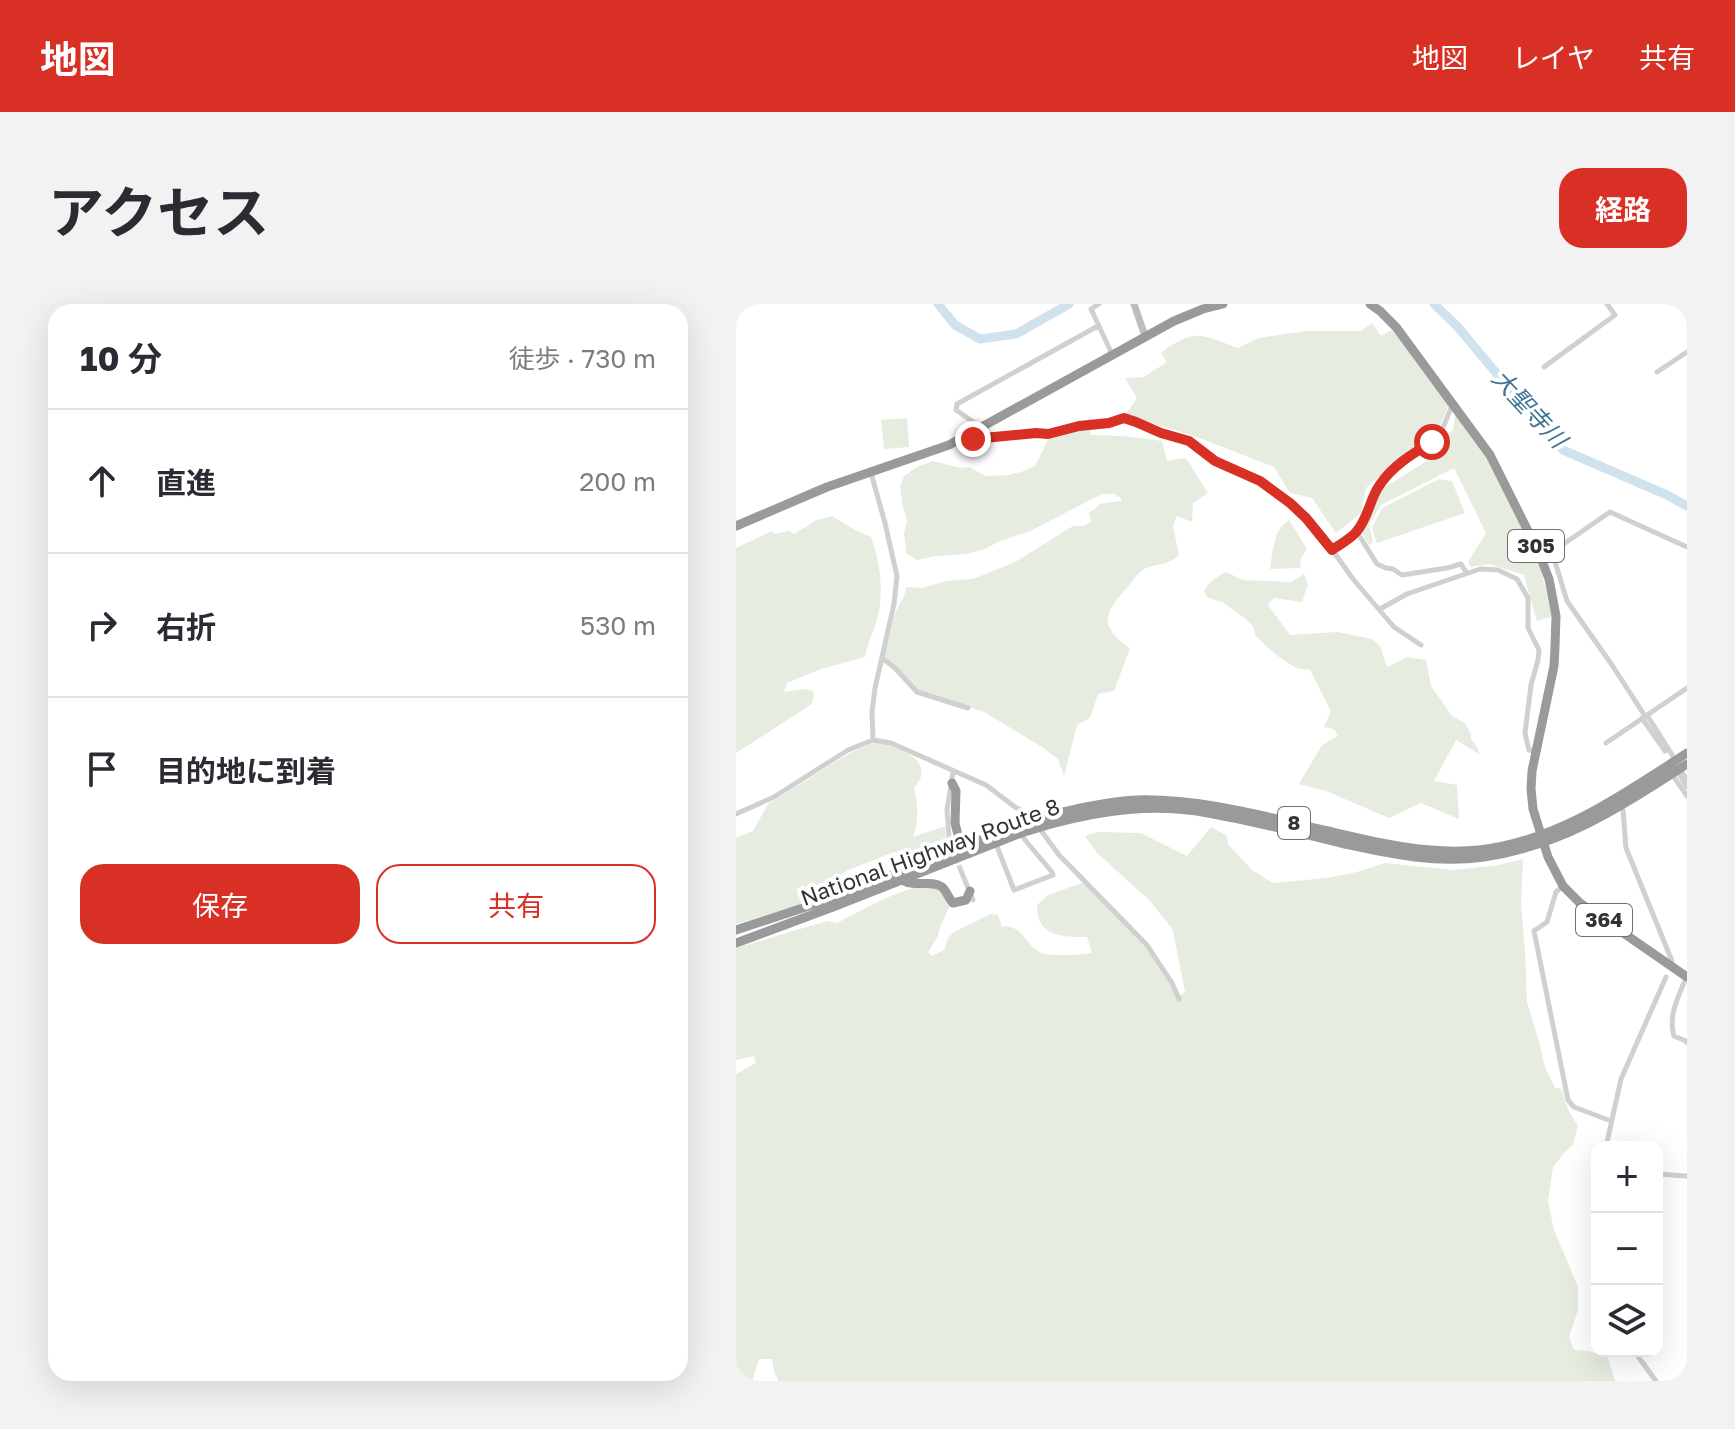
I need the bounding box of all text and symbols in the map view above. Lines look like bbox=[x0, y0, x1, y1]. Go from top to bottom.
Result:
text: 地図 bbox=[40, 36, 116, 81]
text: 地図 bbox=[1412, 41, 1468, 74]
text: レイヤ bbox=[1512, 41, 1595, 74]
text: 共有 bbox=[1639, 41, 1695, 74]
button: 経路 bbox=[1559, 168, 1687, 248]
text: アクセス bbox=[48, 178, 269, 245]
text: 10 分 bbox=[80, 338, 162, 378]
text: 徒歩 · 730 m bbox=[509, 343, 656, 374]
water label: 大聖寺川 bbox=[1487, 363, 1575, 455]
route end bbox=[955, 421, 991, 457]
route start bbox=[1414, 424, 1450, 460]
icon: ahead bbox=[80, 459, 124, 503]
text: 直進 bbox=[156, 465, 216, 501]
text: 200 m bbox=[579, 466, 656, 497]
road number: 305 bbox=[1508, 530, 1564, 562]
icon: right bbox=[80, 603, 124, 647]
text: 右折 bbox=[156, 609, 216, 645]
text: 530 m bbox=[580, 610, 656, 641]
icon: arrive bbox=[80, 747, 124, 791]
text: 目的地に到着 bbox=[156, 753, 336, 789]
street label: National Highway Route 8 bbox=[797, 792, 1063, 911]
road number: 8 bbox=[1278, 807, 1310, 839]
button: 保存 bbox=[80, 864, 360, 944]
button: 共有 bbox=[376, 864, 656, 944]
road number: 364 bbox=[1576, 904, 1632, 936]
map controls bbox=[1591, 1141, 1663, 1357]
button: + bbox=[1591, 1141, 1663, 1213]
button: − bbox=[1591, 1213, 1663, 1285]
button: layers bbox=[1591, 1285, 1663, 1357]

